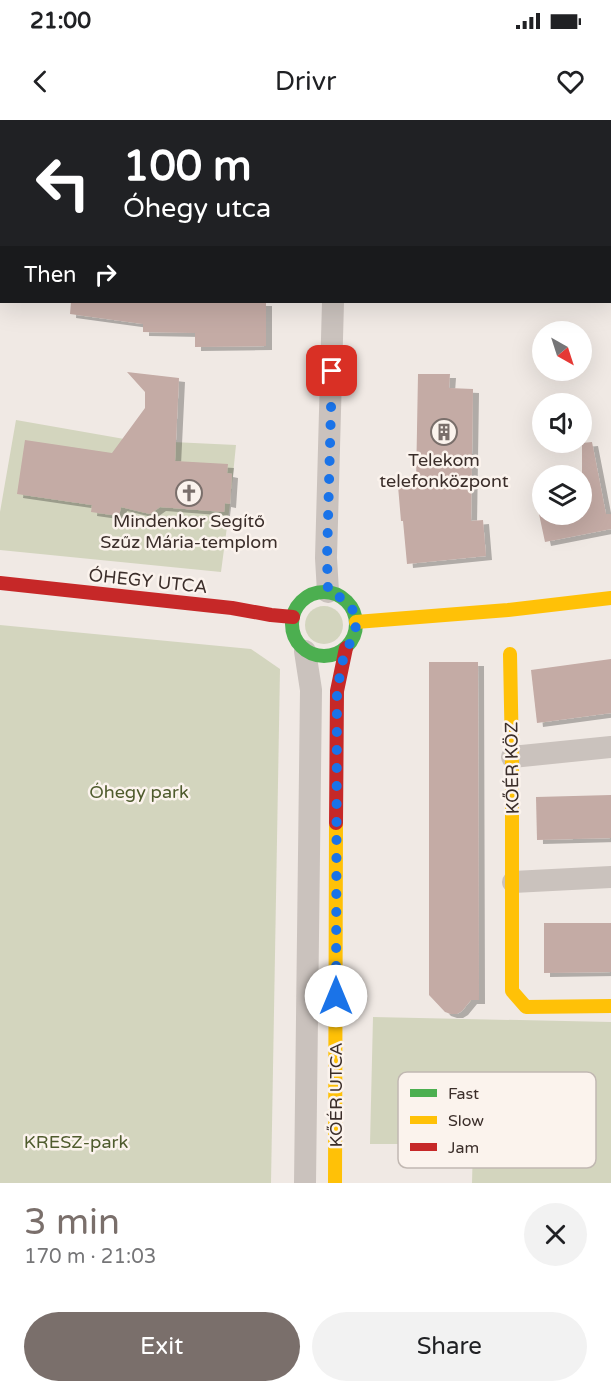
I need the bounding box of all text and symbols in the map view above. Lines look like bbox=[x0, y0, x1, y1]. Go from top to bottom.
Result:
text: 21:00 bbox=[30, 8, 91, 34]
icon: back bbox=[24, 65, 57, 98]
text: Drivr bbox=[275, 65, 336, 98]
icon: heart bbox=[554, 65, 587, 98]
text: 100 m bbox=[123, 141, 252, 192]
icon: left bbox=[24, 144, 102, 222]
text: Óhegy utca bbox=[123, 192, 271, 225]
icon: right bbox=[89, 258, 122, 291]
text: Then bbox=[24, 262, 77, 288]
north arrow bbox=[532, 321, 592, 381]
map controls bbox=[532, 321, 592, 525]
pin bbox=[306, 345, 357, 396]
icon: arrive bbox=[315, 354, 348, 387]
button: sound bbox=[532, 393, 592, 453]
building icon: Telekom telefonközpont bbox=[429, 417, 459, 447]
place label: Telekom telefonközpont bbox=[379, 449, 509, 492]
button: layers bbox=[532, 465, 592, 525]
church icon: Mindenkor Segítő Szűz Mária-templom bbox=[174, 478, 204, 508]
place label: Mindenkor Segítő Szűz Mária-templom bbox=[100, 510, 278, 553]
street label: ÓHEGY UTCA bbox=[87, 564, 209, 598]
street label: KŐÉR KÖZ bbox=[500, 721, 524, 815]
park label: Óhegy park bbox=[89, 781, 189, 803]
position arrow bbox=[304, 964, 368, 1028]
street label: KŐÉR UTCA bbox=[325, 1042, 347, 1148]
legend bbox=[398, 1072, 596, 1168]
text: Fast bbox=[448, 1084, 479, 1104]
text: Slow bbox=[448, 1111, 484, 1131]
park label: KRESZ-park bbox=[24, 1131, 128, 1153]
text: Jam bbox=[448, 1138, 479, 1158]
text: 3 min bbox=[24, 1201, 120, 1244]
button: close bbox=[524, 1203, 587, 1266]
text: 170 m · 21:03 bbox=[24, 1245, 156, 1269]
button: Exit bbox=[24, 1312, 300, 1381]
button: Share bbox=[312, 1312, 587, 1381]

